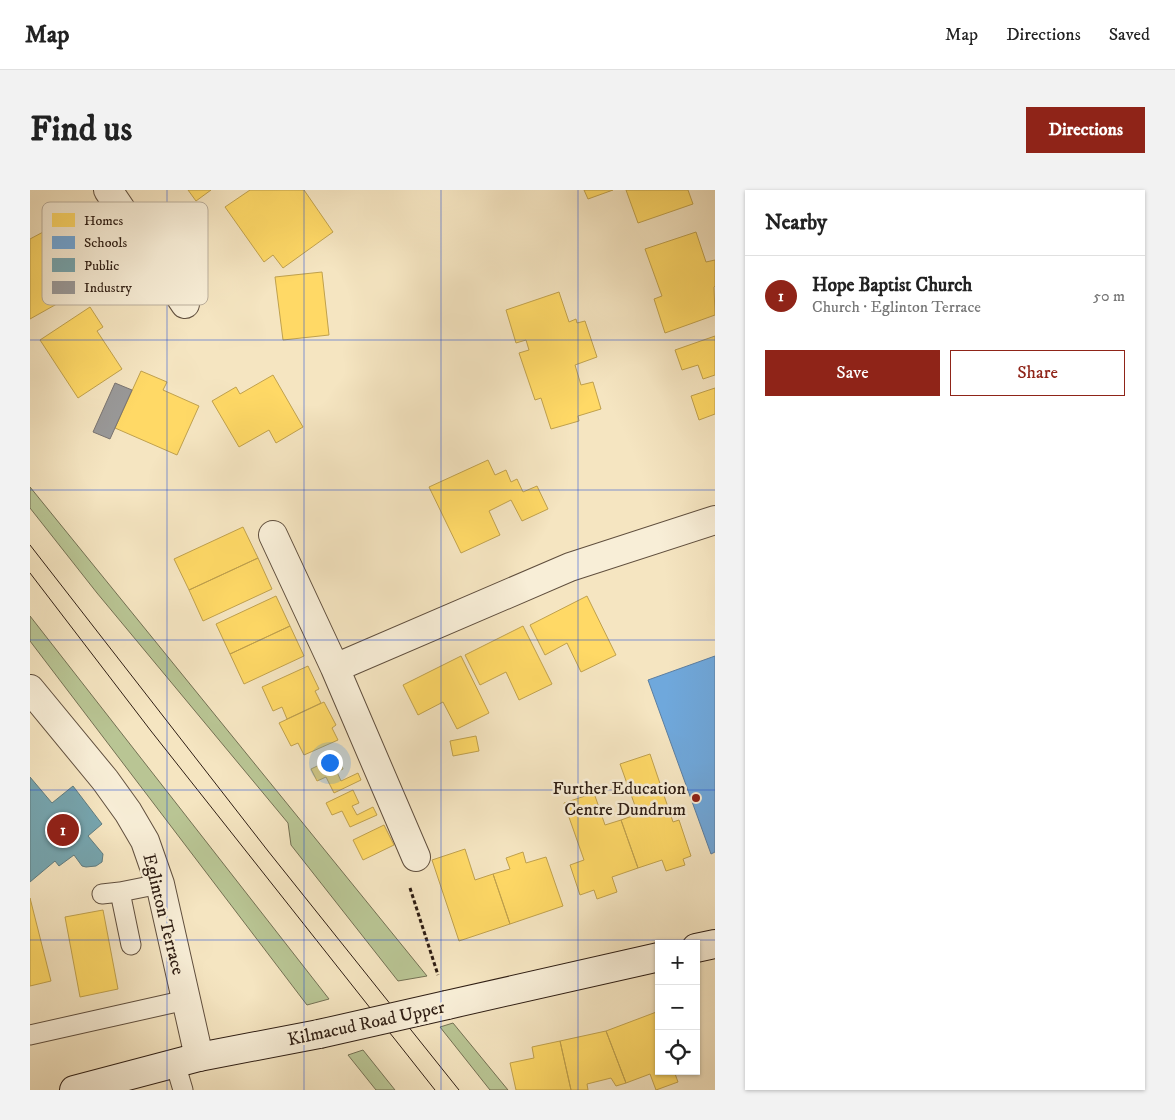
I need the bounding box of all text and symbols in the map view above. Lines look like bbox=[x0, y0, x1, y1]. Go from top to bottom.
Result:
text: Map bbox=[25, 20, 69, 50]
text: Map bbox=[945, 24, 978, 46]
text: Directions bbox=[1006, 24, 1081, 46]
text: Saved bbox=[1109, 24, 1150, 46]
button: Directions bbox=[1026, 107, 1145, 153]
text: Find us bbox=[30, 108, 132, 152]
legend bbox=[42, 202, 208, 305]
text: Nearby bbox=[765, 210, 827, 236]
text: Homes bbox=[84, 212, 124, 230]
text: Schools bbox=[84, 234, 127, 252]
text: Public bbox=[84, 257, 119, 275]
text: Hope Baptist Church bbox=[812, 274, 972, 297]
text: Industry bbox=[84, 279, 132, 297]
text: 1 bbox=[778, 286, 784, 306]
text: 50 m bbox=[1093, 286, 1125, 306]
text: Church · Eglinton Terrace bbox=[812, 297, 981, 317]
button: Save bbox=[765, 350, 940, 396]
button: Share bbox=[950, 350, 1125, 396]
your location bbox=[317, 750, 343, 776]
place label: Further Education Centre Dundrum bbox=[553, 778, 687, 821]
marker: Further Education Centre Dundrum bbox=[690, 792, 702, 804]
pin: 1 bbox=[47, 811, 79, 849]
street label: Eglinton Terrace bbox=[137, 851, 189, 977]
map controls bbox=[655, 940, 700, 1075]
button: + bbox=[655, 940, 700, 985]
button: − bbox=[655, 985, 700, 1030]
street label: Kilmacud Road Upper bbox=[286, 997, 447, 1051]
button: locate bbox=[655, 1030, 700, 1075]

